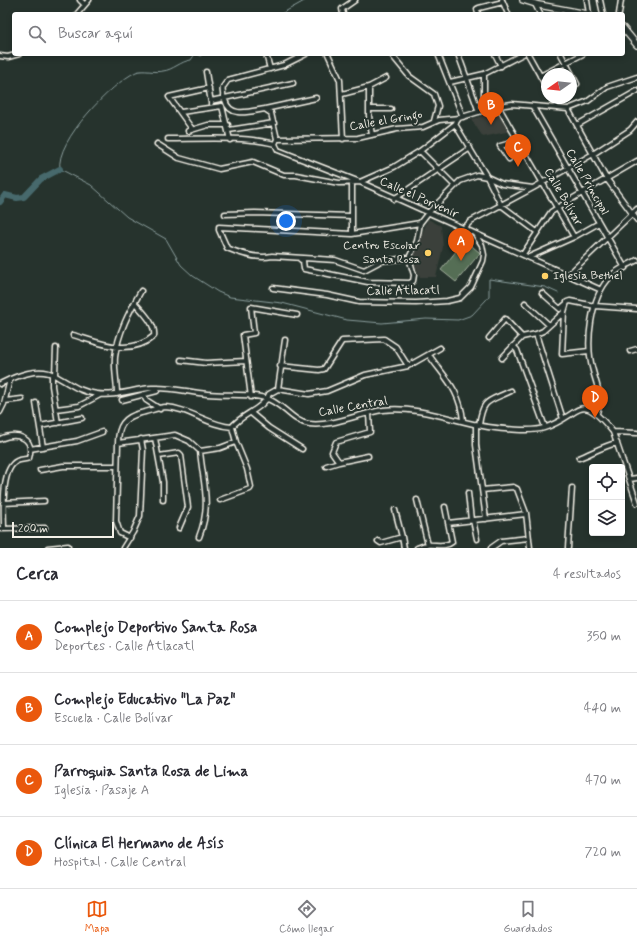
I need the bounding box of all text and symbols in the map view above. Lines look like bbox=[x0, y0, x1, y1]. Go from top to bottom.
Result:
search box bbox=[12, 12, 625, 56]
icon: search bbox=[26, 23, 48, 45]
text: Buscar aquí bbox=[58, 24, 133, 44]
north arrow bbox=[541, 68, 577, 104]
pin: B bbox=[478, 92, 504, 125]
street label: Calle el Gringo bbox=[348, 107, 424, 136]
pin: C bbox=[505, 134, 531, 167]
street label: Calle Principal bbox=[562, 146, 612, 218]
street label: Calle Bolívar bbox=[540, 165, 586, 229]
street label: Calle el Porvenir bbox=[377, 173, 461, 223]
your location bbox=[276, 211, 296, 231]
pin: A bbox=[448, 228, 474, 261]
place label: Centro Escolar Santa Rosa bbox=[343, 238, 420, 268]
marker: Centro Escolar Santa Rosa bbox=[423, 248, 433, 258]
place label: Iglesia Bethel bbox=[553, 268, 623, 284]
marker: Iglesia Bethel bbox=[540, 271, 550, 281]
street label: Calle Atlacatl bbox=[366, 282, 440, 300]
pin: D bbox=[582, 385, 608, 418]
street label: Calle Central bbox=[317, 393, 389, 421]
map controls bbox=[589, 464, 625, 536]
button: locate bbox=[589, 464, 625, 500]
button: layers bbox=[589, 500, 625, 536]
scale bar bbox=[12, 520, 114, 539]
text: 200 m bbox=[18, 522, 48, 536]
text: Cerca bbox=[16, 563, 59, 585]
text: 4 resultados bbox=[553, 566, 621, 583]
text: Complejo Deportivo Santa Rosa bbox=[54, 618, 257, 638]
text: A bbox=[25, 628, 33, 645]
text: 350 m bbox=[587, 628, 621, 645]
text: Deportes · Calle Atlacatl bbox=[54, 638, 194, 655]
text: Complejo Educativo "La Paz" bbox=[54, 690, 235, 710]
text: B bbox=[25, 700, 33, 717]
text: 440 m bbox=[584, 700, 621, 717]
text: Escuela · Calle Bolívar bbox=[54, 710, 173, 727]
text: Parroquia Santa Rosa de Lima bbox=[54, 762, 248, 782]
text: C bbox=[24, 772, 34, 789]
text: 470 m bbox=[585, 772, 621, 789]
text: Iglesia · Pasaje A bbox=[54, 782, 149, 799]
text: Clínica El Hermano de Asís bbox=[54, 834, 224, 854]
text: D bbox=[25, 844, 33, 861]
text: 720 m bbox=[585, 844, 621, 861]
text: Hospital · Calle Central bbox=[54, 854, 186, 871]
tab: Mapa bbox=[85, 898, 110, 936]
tab: Cómo llegar bbox=[279, 898, 334, 936]
tab: Guardados bbox=[503, 898, 552, 936]

